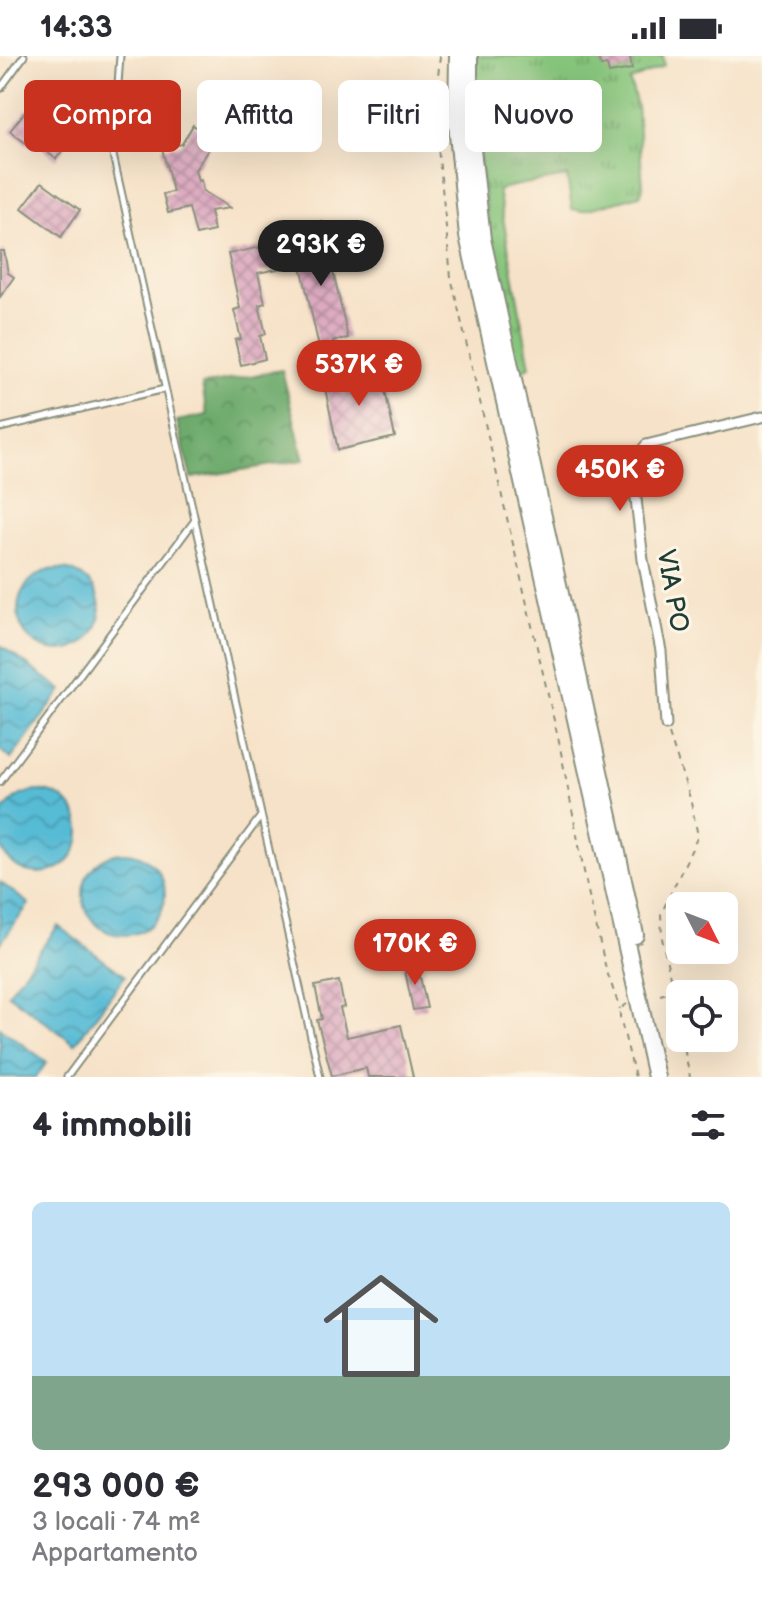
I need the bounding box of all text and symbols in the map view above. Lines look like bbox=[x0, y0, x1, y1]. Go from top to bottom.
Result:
text: 14:33 bbox=[40, 10, 113, 46]
chip: Compra bbox=[24, 80, 181, 152]
chip: Affitta bbox=[197, 80, 322, 152]
chip: Filtri bbox=[338, 80, 449, 152]
chip: Nuovo bbox=[465, 80, 602, 152]
pin: 293K € bbox=[256, 220, 386, 288]
text: 293K € bbox=[276, 230, 366, 261]
pin: 537K € bbox=[294, 340, 424, 408]
text: 537K € bbox=[315, 350, 403, 381]
pin: 450K € bbox=[555, 445, 685, 513]
text: 450K € bbox=[575, 455, 665, 486]
street label: VIA PO bbox=[650, 547, 694, 635]
north arrow bbox=[666, 892, 738, 964]
map controls bbox=[666, 892, 738, 1052]
pin: 170K € bbox=[350, 919, 480, 987]
text: 170K € bbox=[372, 929, 458, 960]
button: locate bbox=[666, 980, 738, 1052]
icon: filters bbox=[686, 1103, 730, 1147]
text: 4 immobili bbox=[32, 1105, 192, 1146]
icon: home bbox=[309, 1254, 453, 1398]
text: 293 000 € bbox=[32, 1466, 200, 1507]
text: 3 locali · 74 m² bbox=[32, 1507, 200, 1538]
text: Appartamento bbox=[32, 1538, 198, 1569]

